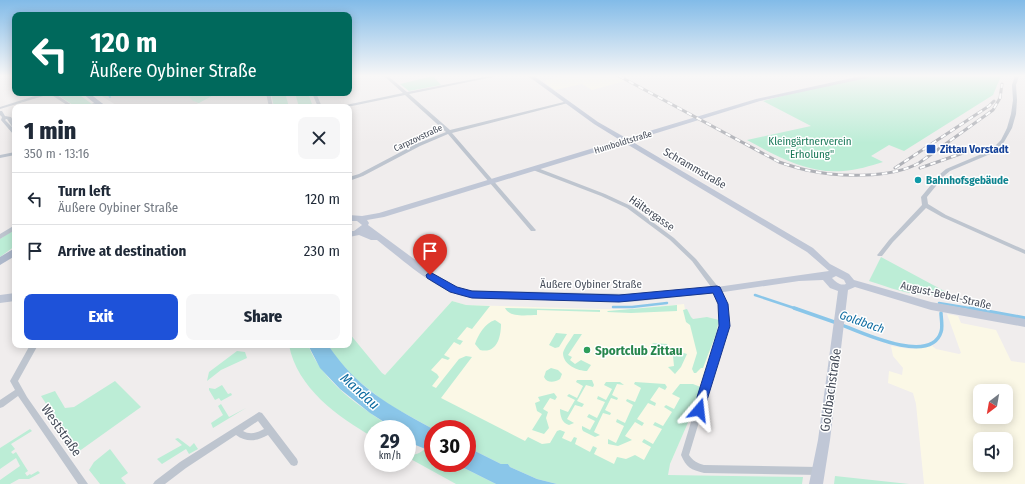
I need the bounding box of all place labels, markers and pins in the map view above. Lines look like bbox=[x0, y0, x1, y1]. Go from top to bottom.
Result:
marker: Zittau Vorstadt bbox=[925, 143, 937, 155]
place label: Zittau Vorstadt bbox=[940, 143, 1009, 156]
place label: Bahnhofsgebäude bbox=[926, 174, 1009, 187]
marker: Bahnhofsgebäude bbox=[913, 175, 923, 185]
pin bbox=[413, 234, 447, 275]
place label: Sportclub Zittau bbox=[595, 343, 683, 358]
marker: Sportclub Zittau bbox=[582, 345, 592, 355]

